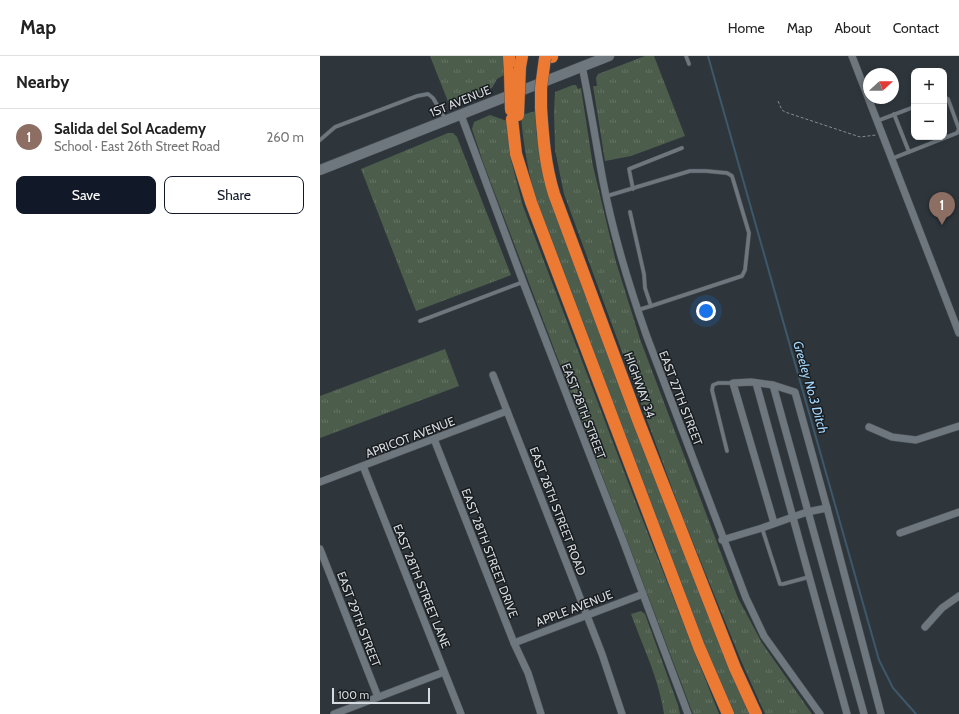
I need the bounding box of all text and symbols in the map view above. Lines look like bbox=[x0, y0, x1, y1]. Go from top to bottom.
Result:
text: Map bbox=[20, 16, 56, 39]
text: Home bbox=[728, 19, 765, 37]
text: Map bbox=[787, 19, 812, 37]
text: About bbox=[834, 19, 871, 37]
text: Contact bbox=[893, 19, 939, 37]
north arrow bbox=[863, 68, 899, 104]
map controls bbox=[911, 68, 947, 140]
button: + bbox=[911, 68, 947, 104]
text: Nearby bbox=[16, 72, 69, 92]
street label: 1ST AVENUE bbox=[427, 82, 493, 120]
button: − bbox=[911, 104, 947, 140]
text: Salida del Sol Academy bbox=[54, 120, 206, 138]
text: 1 bbox=[27, 129, 31, 145]
text: 260 m bbox=[266, 129, 304, 145]
text: School · East 26th Street Road bbox=[54, 138, 220, 154]
button: Save bbox=[16, 176, 156, 214]
button: Share bbox=[164, 176, 304, 214]
pin: 1 bbox=[929, 192, 955, 225]
your location bbox=[696, 301, 716, 321]
water label: Greeley No.3 Ditch bbox=[790, 339, 832, 435]
street label: EAST 27TH STREET bbox=[656, 348, 706, 448]
street label: HIGHWAY 34 bbox=[621, 350, 659, 420]
street label: EAST 28TH STREET bbox=[559, 361, 609, 462]
street label: APRICOT AVENUE bbox=[363, 413, 457, 461]
street label: EAST 28TH STREET ROAD bbox=[527, 445, 590, 578]
street label: EAST 28TH STREET DRIVE bbox=[458, 486, 522, 620]
street label: EAST 28TH STREET LANE bbox=[390, 522, 454, 651]
street label: EAST 29TH STREET bbox=[334, 569, 384, 669]
street label: APPLE AVENUE bbox=[533, 586, 615, 630]
scale bar bbox=[332, 686, 430, 705]
text: 100 m bbox=[338, 688, 369, 702]

